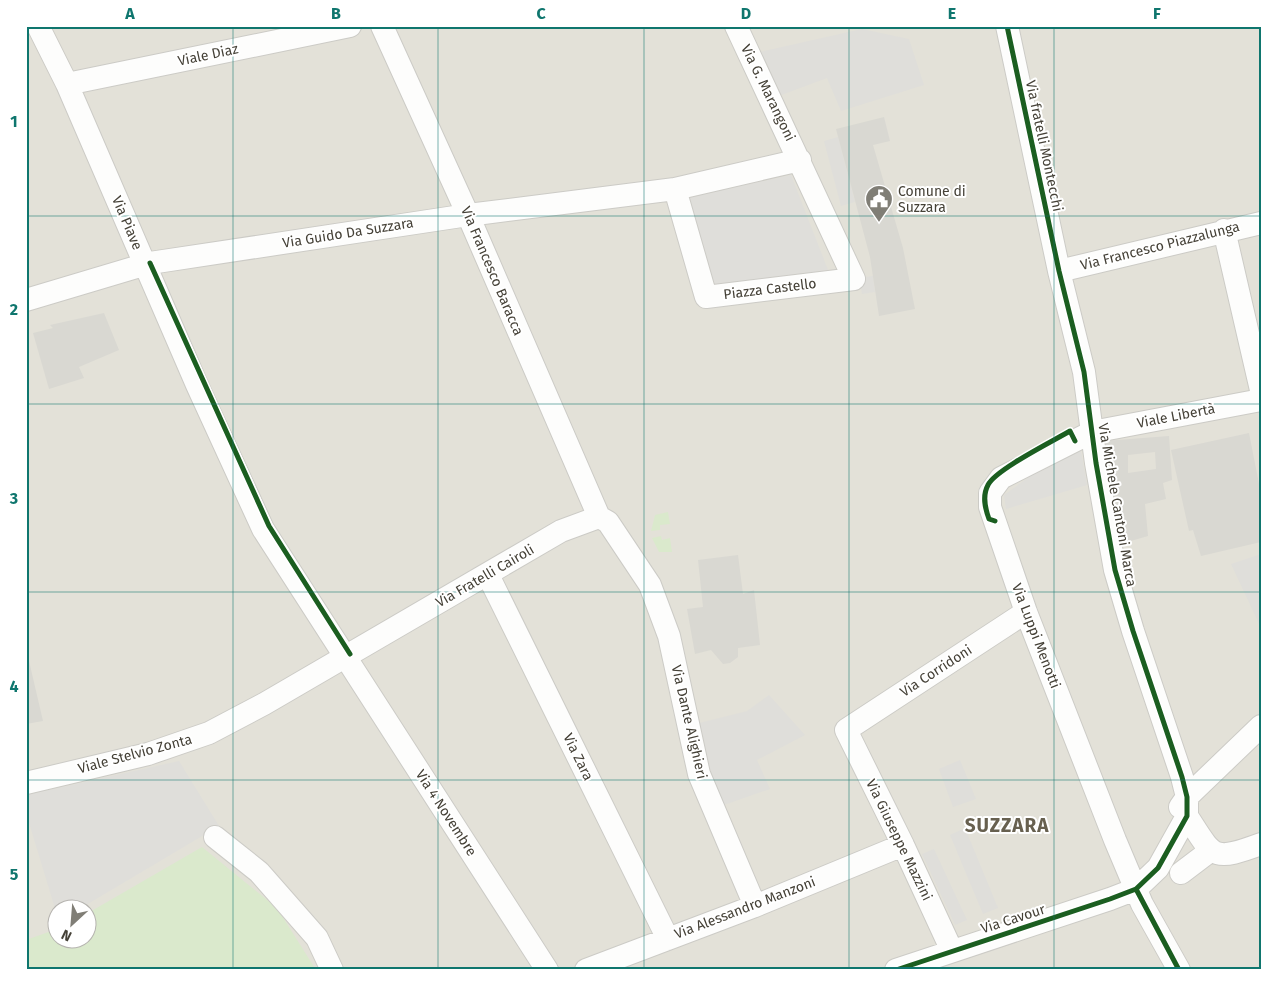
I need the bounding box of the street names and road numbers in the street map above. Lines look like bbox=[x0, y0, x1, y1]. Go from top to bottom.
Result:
street label: Viale Diaz bbox=[176, 40, 240, 70]
street label: Via G. Marangoni bbox=[737, 42, 799, 144]
street label: Via fratelli Montecchi bbox=[1022, 79, 1066, 213]
street label: Via Piave bbox=[108, 193, 146, 253]
street label: Via Francesco Baracca bbox=[457, 204, 527, 338]
street label: Via Guido Da Suzzara bbox=[281, 214, 415, 252]
street label: Via Francesco Piazzalunga bbox=[1079, 218, 1241, 274]
street label: Piazza Castello bbox=[723, 275, 817, 303]
street label: Viale Libertà bbox=[1135, 400, 1217, 432]
street label: Via Michele Cantoni Marca bbox=[1094, 422, 1140, 588]
street label: Via Fratelli Cairoli bbox=[433, 541, 537, 611]
street label: Via Luppi Menotti bbox=[1008, 581, 1064, 691]
street label: Via Corridoni bbox=[897, 641, 975, 701]
street label: Via Dante Alighieri bbox=[668, 663, 710, 781]
street label: Viale Stelvio Zonta bbox=[76, 731, 194, 777]
street label: Via Zara bbox=[559, 731, 597, 783]
street label: Via 4 Novembre bbox=[412, 767, 480, 859]
street label: Via Giuseppe Mazzini bbox=[862, 777, 936, 903]
street label: Via Alessandro Manzoni bbox=[672, 873, 818, 943]
street label: Via Cavour bbox=[979, 900, 1048, 937]

